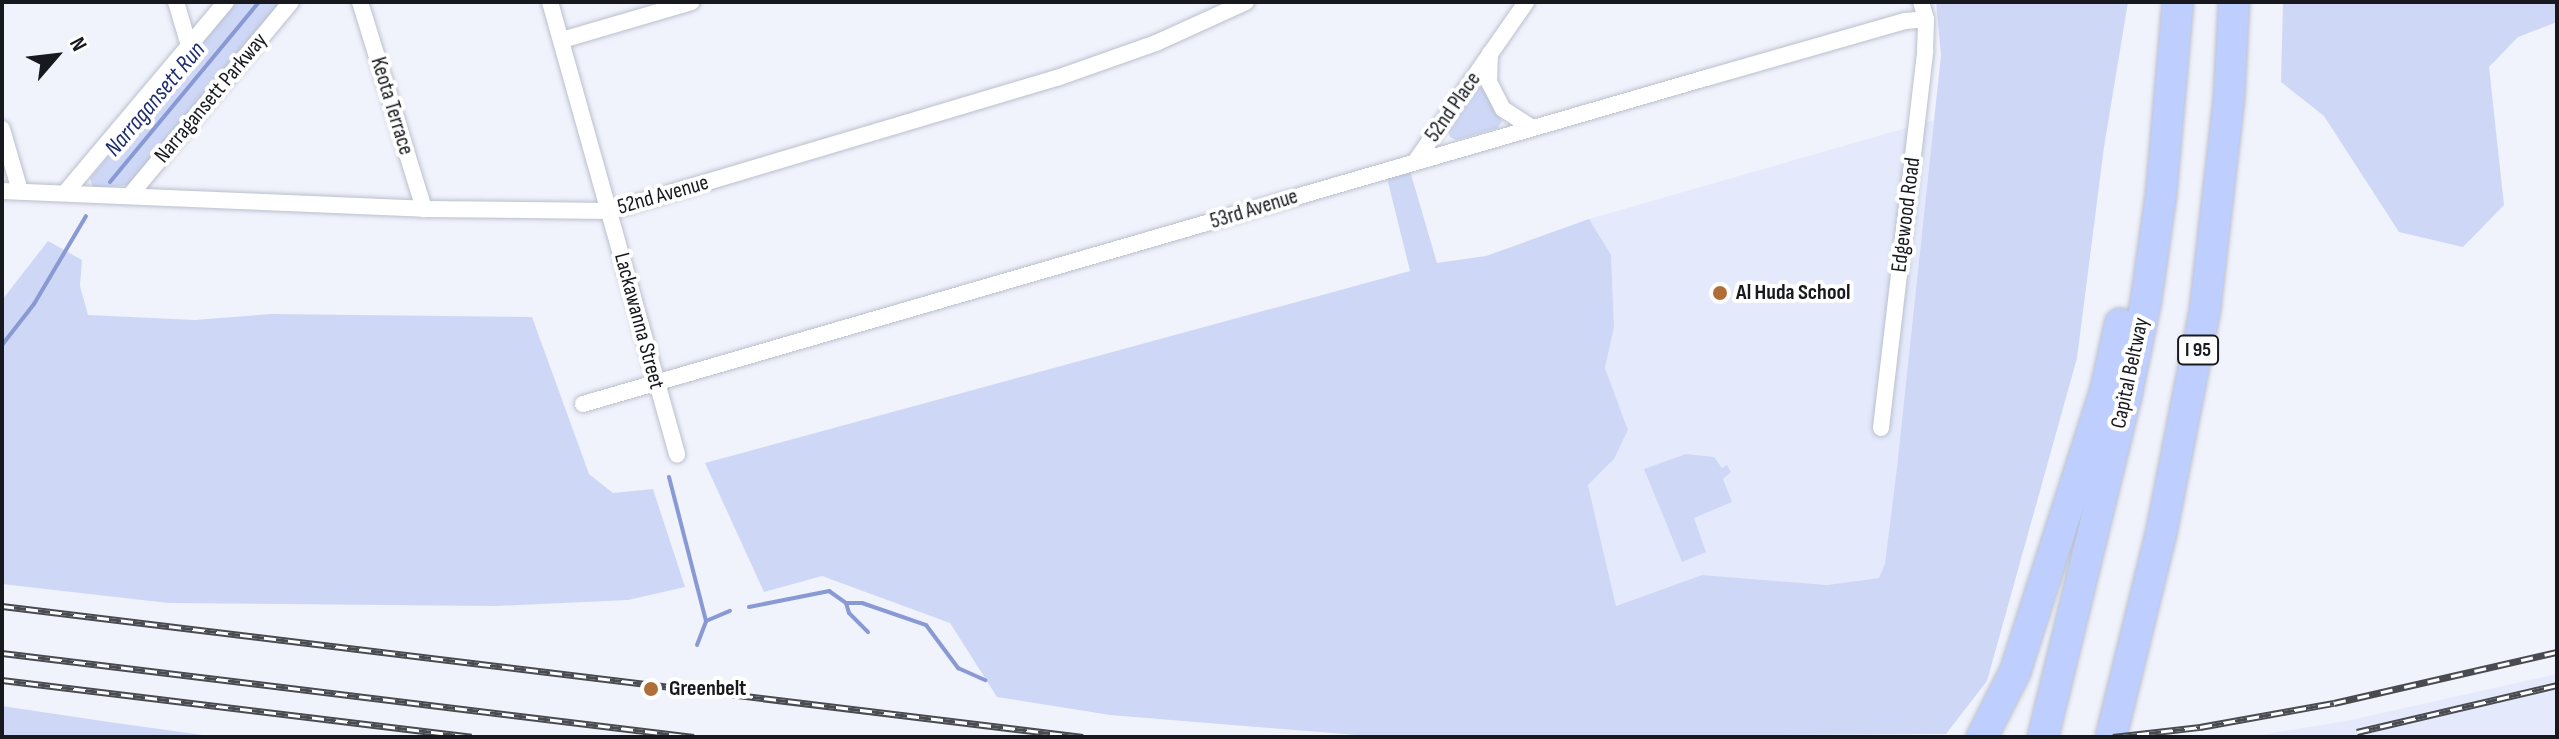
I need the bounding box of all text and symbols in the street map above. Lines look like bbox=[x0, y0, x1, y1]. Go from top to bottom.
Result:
north arrow bbox=[16, 16, 96, 96]
street label: Narragansett Parkway bbox=[149, 28, 273, 168]
text: N bbox=[63, 33, 92, 56]
water label: Narragansett Run bbox=[99, 36, 211, 162]
street label: Keota Terrace bbox=[365, 54, 419, 158]
street label: 52nd Place bbox=[1419, 67, 1487, 147]
street label: Edgewood Road bbox=[1886, 156, 1926, 274]
street label: 52nd Avenue bbox=[614, 169, 712, 221]
street label: 53rd Avenue bbox=[1207, 183, 1301, 235]
street label: Lackawanna Street bbox=[608, 250, 670, 392]
place label: Al Huda School bbox=[1736, 280, 1851, 306]
marker: Al Huda School bbox=[1711, 284, 1729, 302]
street label: Capital Beltway bbox=[2105, 315, 2155, 431]
road number: I 95 bbox=[2176, 334, 2220, 366]
place label: Greenbelt bbox=[669, 676, 746, 702]
marker: Greenbelt bbox=[640, 678, 662, 700]

